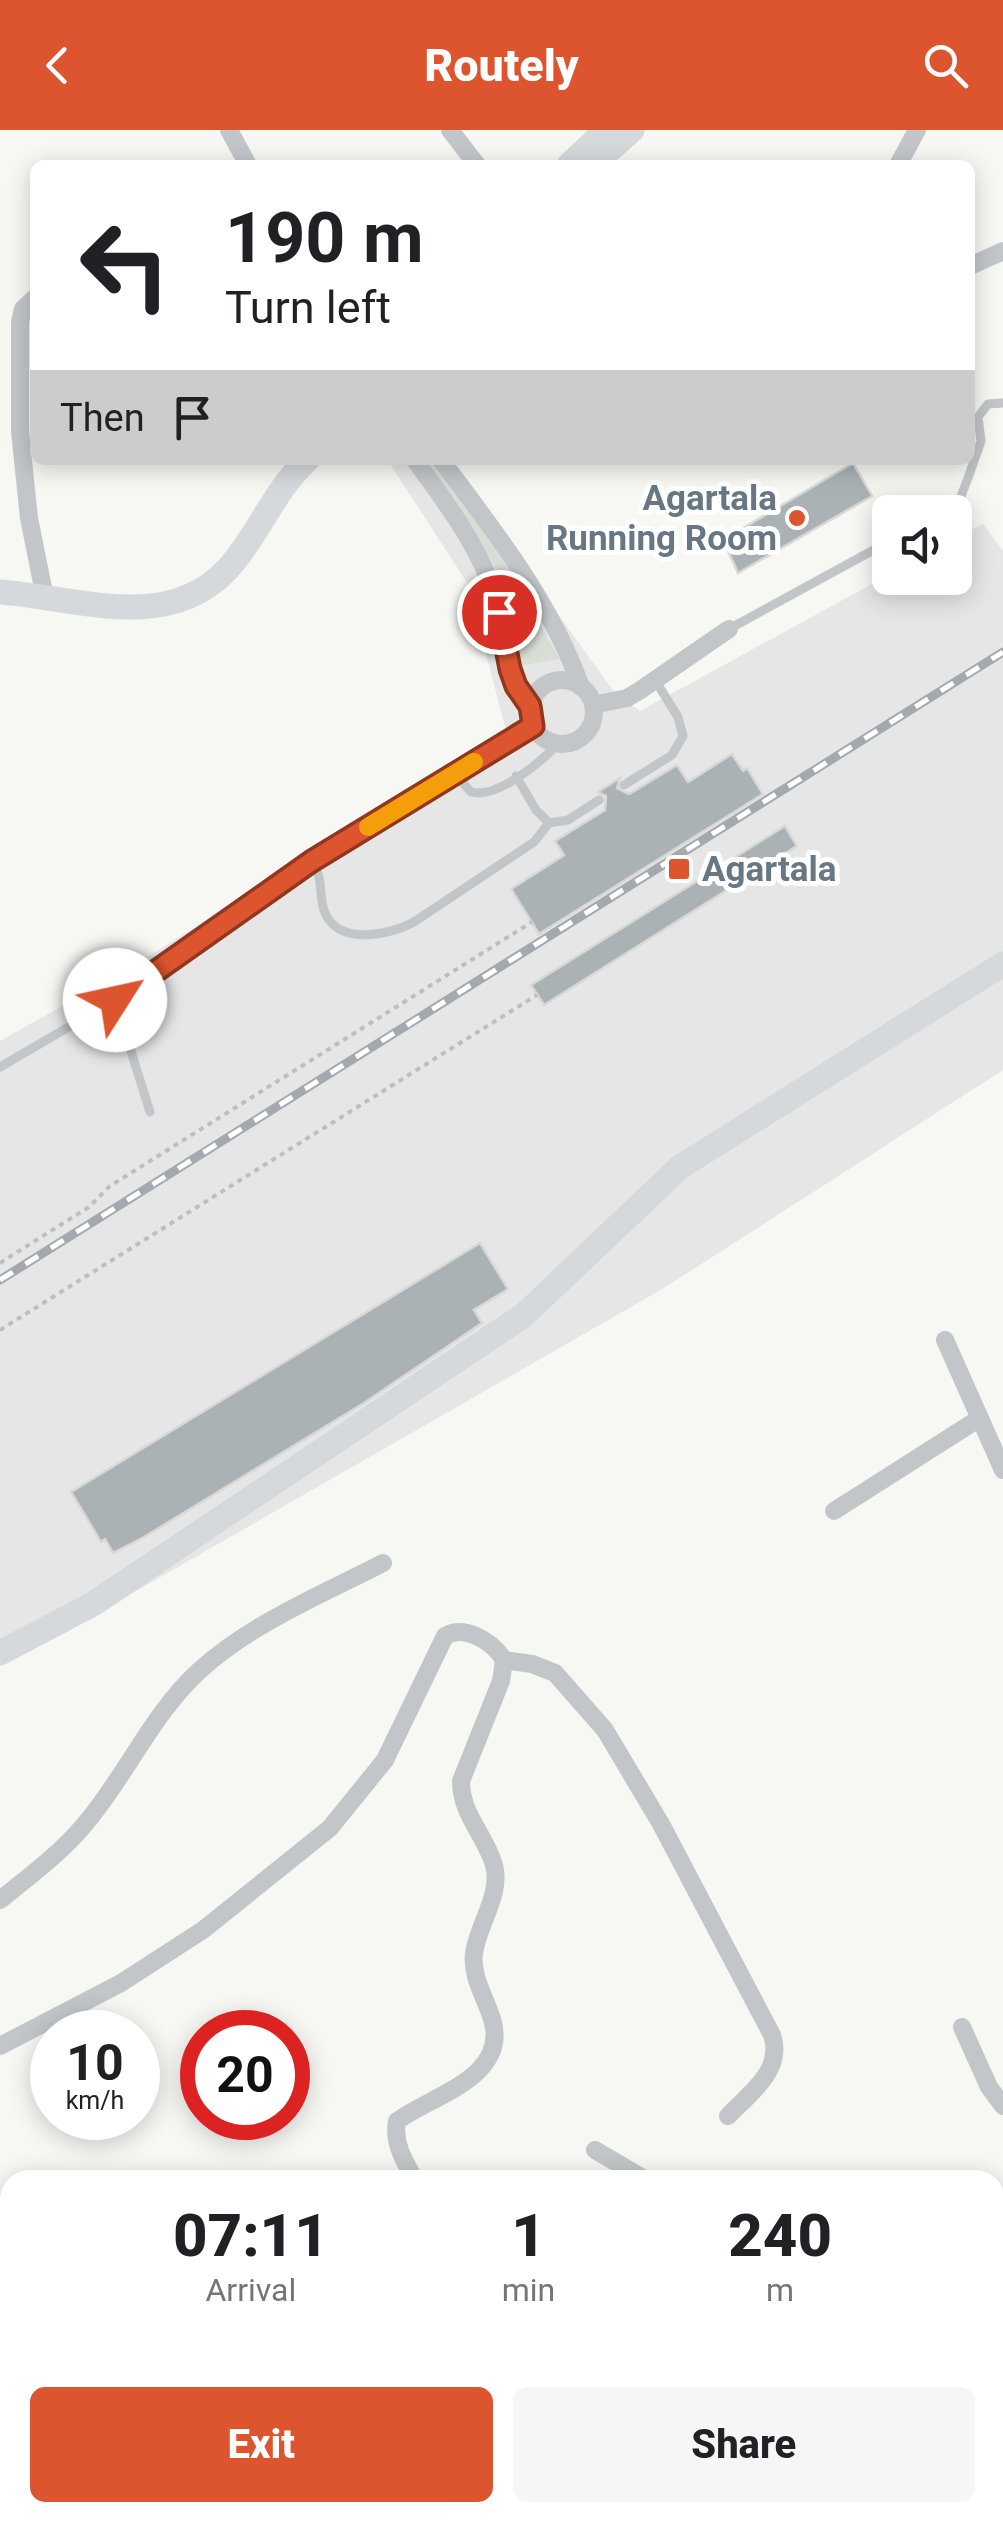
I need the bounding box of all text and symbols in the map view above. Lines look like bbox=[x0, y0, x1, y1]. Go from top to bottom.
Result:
icon: back bbox=[30, 38, 85, 93]
icon: search bbox=[918, 38, 973, 93]
text: Routely bbox=[424, 39, 579, 92]
text: 190 m bbox=[225, 197, 424, 279]
icon: left bbox=[60, 200, 190, 330]
text: Turn left bbox=[225, 281, 391, 334]
icon: arrive bbox=[165, 390, 220, 445]
text: Then bbox=[60, 396, 145, 440]
place label: Agartala Running Room bbox=[546, 478, 777, 559]
map controls bbox=[872, 495, 972, 595]
button: sound bbox=[872, 495, 972, 595]
marker: Agartala Running Room bbox=[786, 507, 808, 529]
pin bbox=[457, 570, 542, 655]
icon: arrive bbox=[472, 585, 527, 640]
place label: Agartala bbox=[702, 849, 836, 890]
marker: Agartala bbox=[666, 856, 692, 882]
position arrow bbox=[63, 948, 167, 1052]
speed limit sign: 20 bbox=[180, 2010, 310, 2140]
text: 10 bbox=[66, 2034, 124, 2092]
text: km/h bbox=[66, 2086, 124, 2115]
text: 07:11 bbox=[173, 2200, 329, 2271]
text: 1 bbox=[511, 2200, 546, 2271]
text: 240 bbox=[728, 2200, 832, 2271]
text: Arrival bbox=[205, 2271, 296, 2309]
text: min bbox=[502, 2271, 555, 2309]
text: m bbox=[766, 2271, 794, 2309]
button: Exit bbox=[30, 2387, 493, 2502]
button: Share bbox=[513, 2387, 975, 2502]

